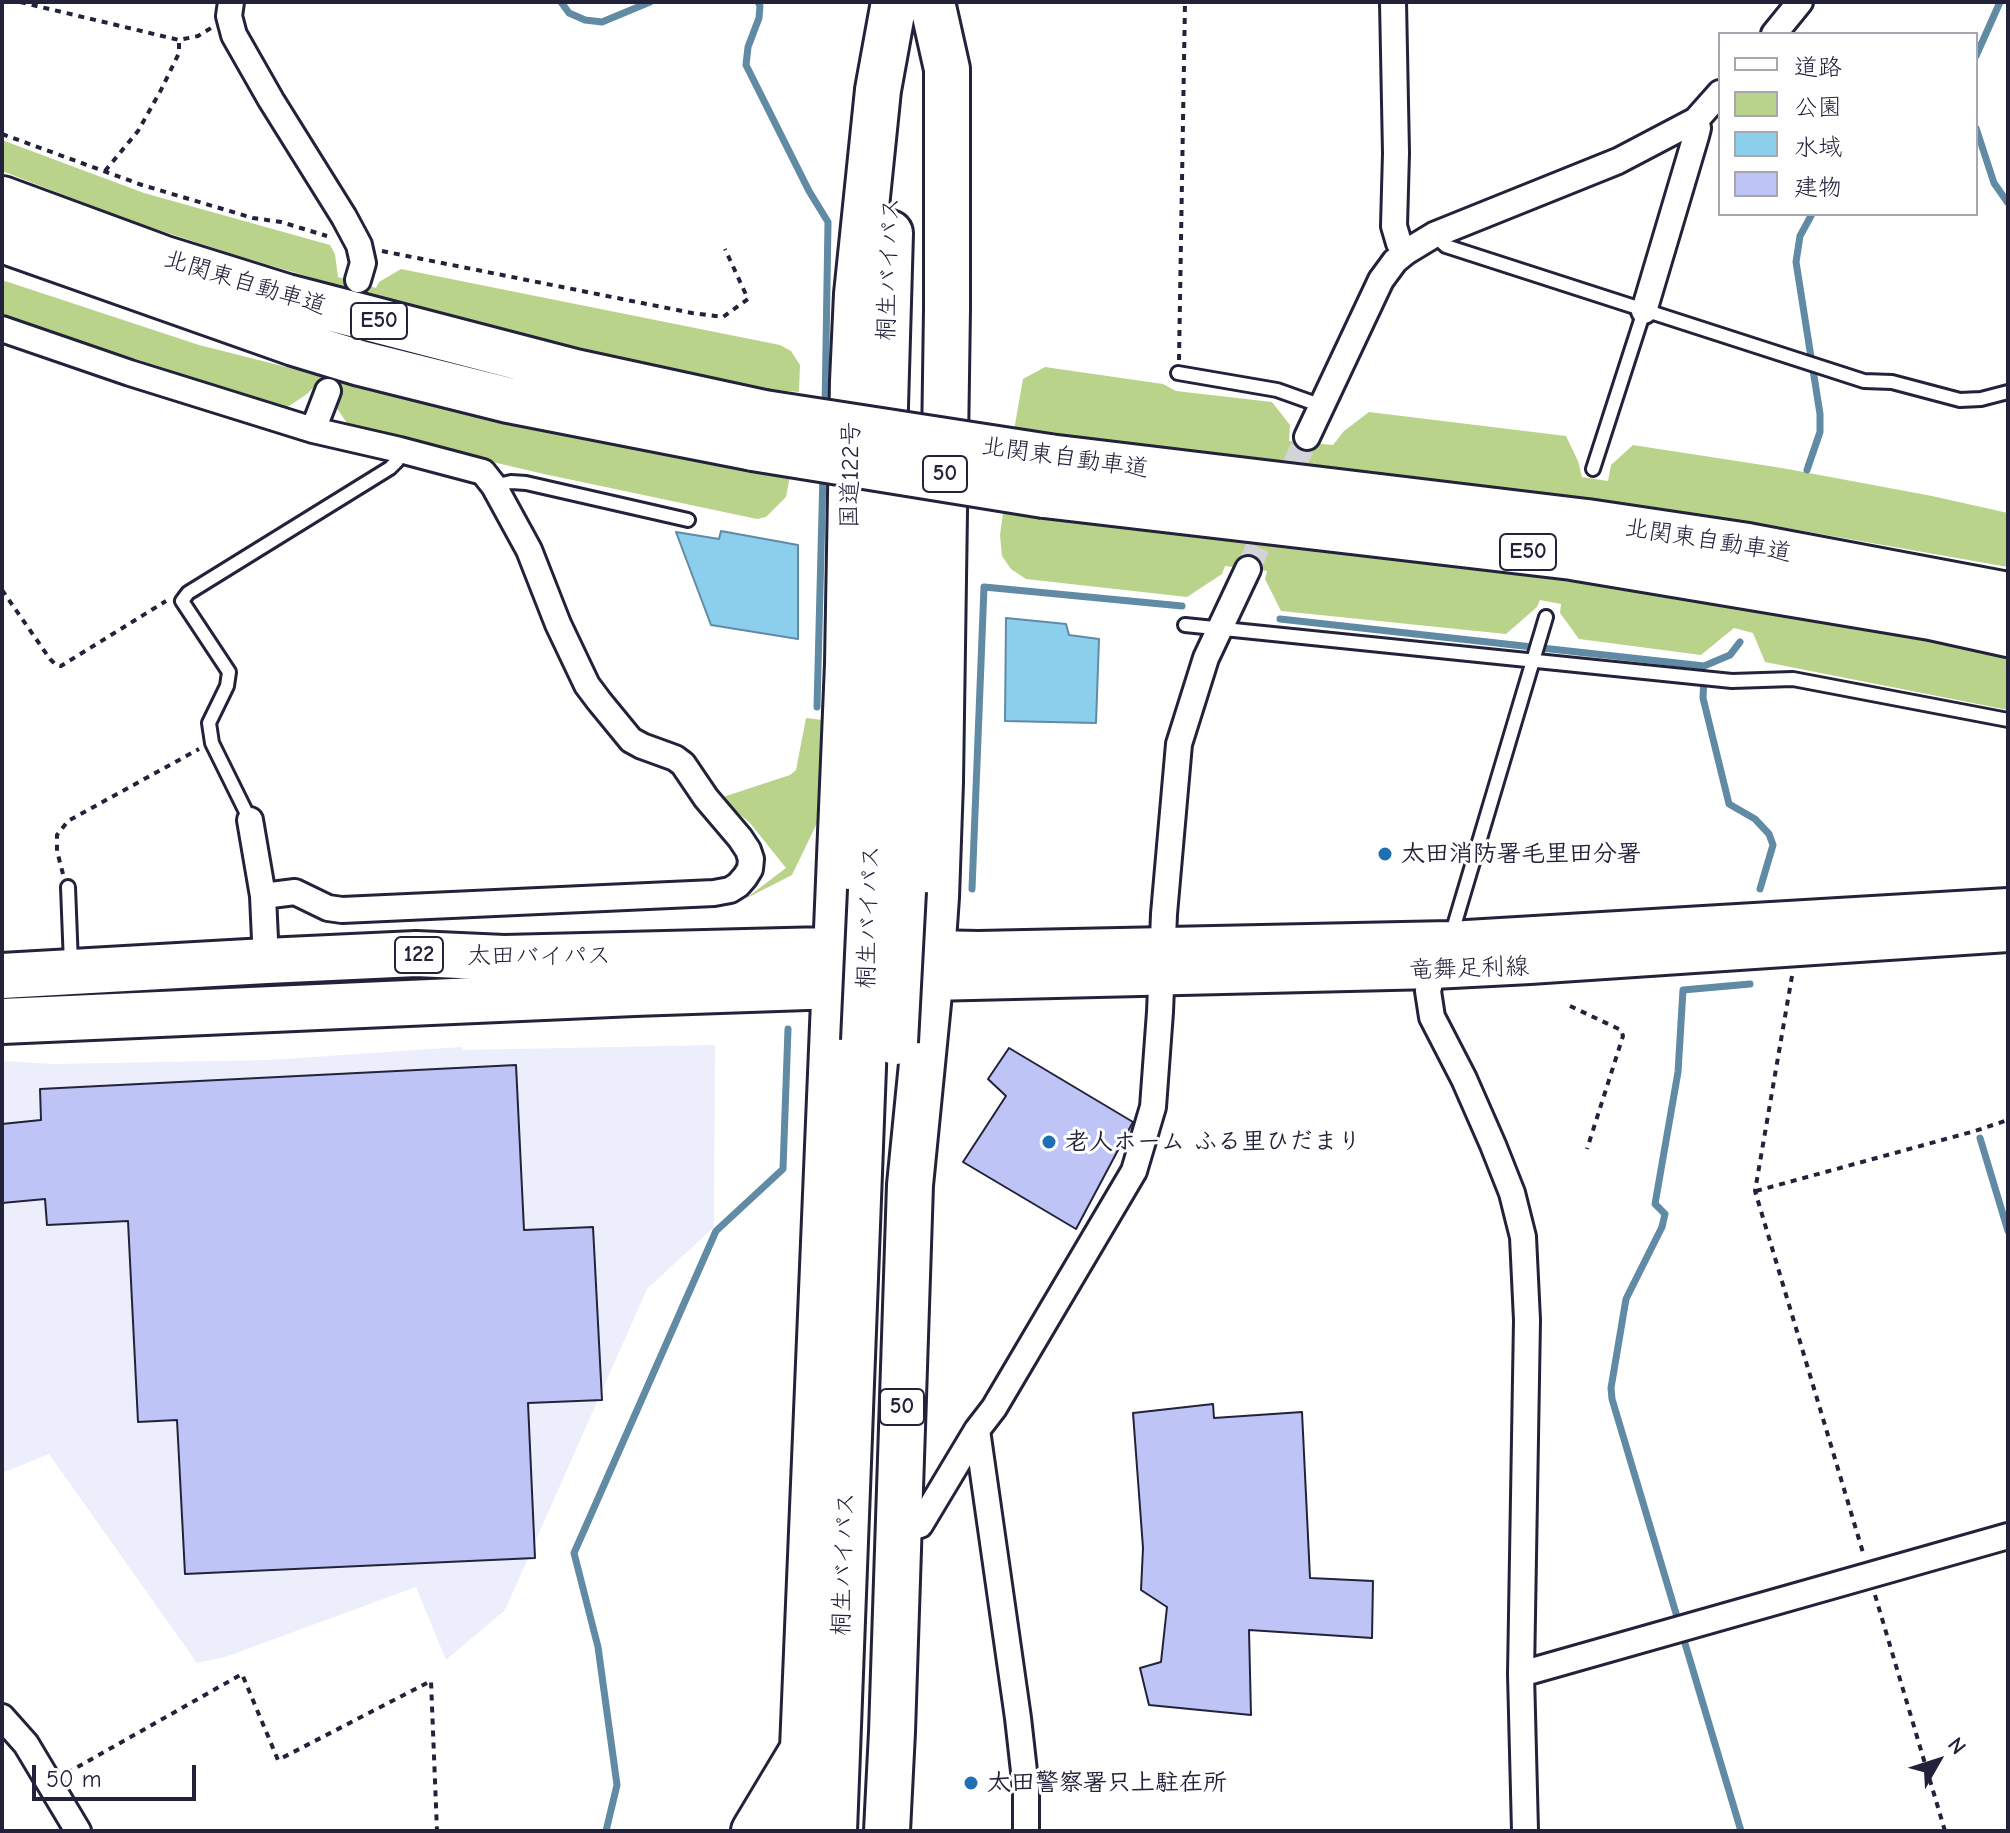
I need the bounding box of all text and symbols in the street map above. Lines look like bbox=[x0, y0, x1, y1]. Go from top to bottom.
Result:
legend bbox=[1718, 32, 1978, 216]
text: 道路 bbox=[1794, 53, 1842, 81]
text: 公園 bbox=[1794, 93, 1842, 121]
text: 水域 bbox=[1794, 133, 1842, 161]
text: 建物 bbox=[1794, 173, 1842, 201]
street label: 桐生バイパス bbox=[872, 197, 906, 341]
street label: 北関東自動車道 bbox=[160, 245, 330, 321]
road number: E50 bbox=[351, 303, 407, 339]
street label: 国道122号 bbox=[836, 421, 866, 529]
street label: 北関東自動車道 bbox=[980, 432, 1150, 484]
road number: 50 bbox=[923, 456, 967, 492]
street label: 北関東自動車道 bbox=[1623, 514, 1793, 568]
road number: E50 bbox=[1500, 534, 1556, 570]
place label: 太田消防署毛里田分署 bbox=[1401, 840, 1641, 868]
street label: 桐生バイパス bbox=[852, 845, 886, 989]
marker: 太田消防署毛里田分署 bbox=[1376, 845, 1394, 863]
road number: 122 bbox=[395, 937, 443, 973]
street label: 太田バイパス bbox=[467, 942, 611, 970]
street label: 竜舞足利線 bbox=[1409, 953, 1529, 985]
place label: 老人ホーム ふる里ひだまり bbox=[1065, 1128, 1362, 1156]
marker: 老人ホーム ふる里ひだまり bbox=[1040, 1133, 1058, 1151]
road number: 50 bbox=[880, 1389, 924, 1425]
street label: 桐生バイパス bbox=[827, 1492, 861, 1636]
north arrow bbox=[1898, 1721, 1978, 1801]
text: N bbox=[1942, 1732, 1971, 1760]
scale bar bbox=[36, 1749, 200, 1799]
text: 50 m bbox=[46, 1765, 102, 1793]
place label: 太田警察署只上駐在所 bbox=[987, 1769, 1227, 1797]
marker: 太田警察署只上駐在所 bbox=[962, 1774, 980, 1792]

